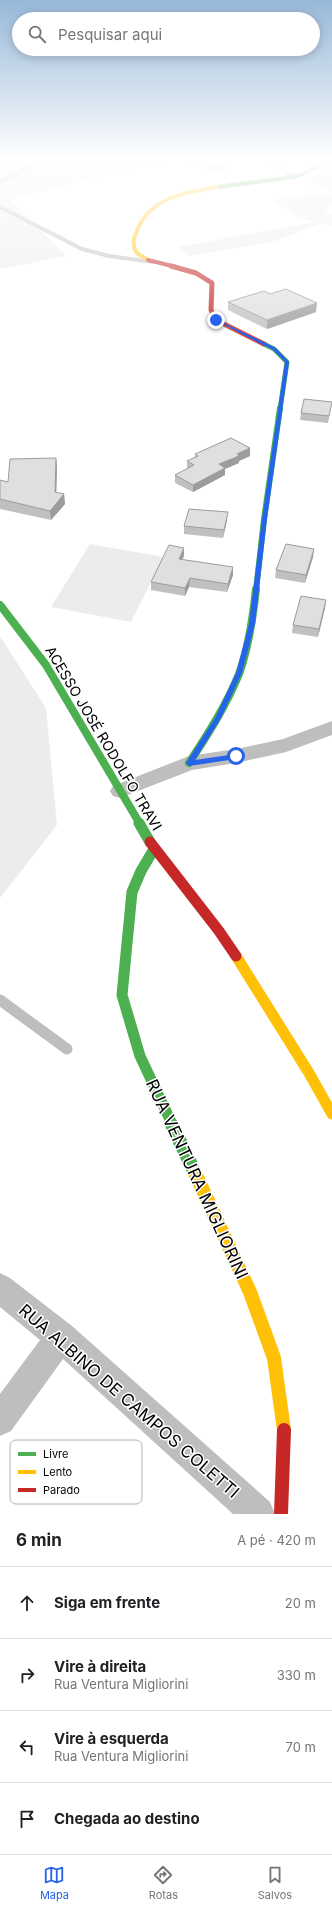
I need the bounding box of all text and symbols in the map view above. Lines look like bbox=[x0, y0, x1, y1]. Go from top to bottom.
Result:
search box bbox=[12, 12, 320, 56]
icon: search bbox=[26, 23, 48, 45]
text: Pesquisar aqui bbox=[58, 25, 162, 44]
route end bbox=[207, 311, 225, 329]
street label: ACESSO JOSÉ RODOLFO TRAVI bbox=[42, 643, 166, 833]
route start bbox=[227, 747, 245, 765]
street label: RUA VENTURA MIGLIORINI bbox=[142, 1076, 252, 1282]
street label: RUA ALBINO DE CAMPOS COLETTI bbox=[15, 1300, 243, 1502]
legend bbox=[10, 1440, 142, 1504]
text: Livre bbox=[43, 1447, 68, 1461]
text: Lento bbox=[43, 1465, 73, 1479]
text: Parado bbox=[43, 1483, 80, 1497]
text: 6 min bbox=[16, 1530, 62, 1550]
text: A pé · 420 m bbox=[237, 1532, 316, 1548]
icon: ahead bbox=[16, 1592, 38, 1614]
text: Siga em frente bbox=[54, 1593, 160, 1612]
text: 20 m bbox=[285, 1595, 316, 1611]
text: Vire à direita bbox=[54, 1657, 146, 1676]
icon: right bbox=[16, 1664, 38, 1686]
text: 330 m bbox=[277, 1667, 316, 1683]
text: Rua Ventura Migliorini bbox=[54, 1676, 188, 1692]
text: Vire à esquerda bbox=[54, 1729, 169, 1748]
icon: left bbox=[16, 1736, 38, 1758]
text: 70 m bbox=[286, 1739, 316, 1755]
text: Rua Ventura Migliorini bbox=[54, 1748, 188, 1764]
icon: arrive bbox=[16, 1808, 38, 1830]
text: Chegada ao destino bbox=[54, 1809, 200, 1828]
tab: Mapa bbox=[40, 1864, 69, 1902]
tab: Rotas bbox=[149, 1864, 178, 1902]
tab: Salvos bbox=[258, 1864, 292, 1902]

